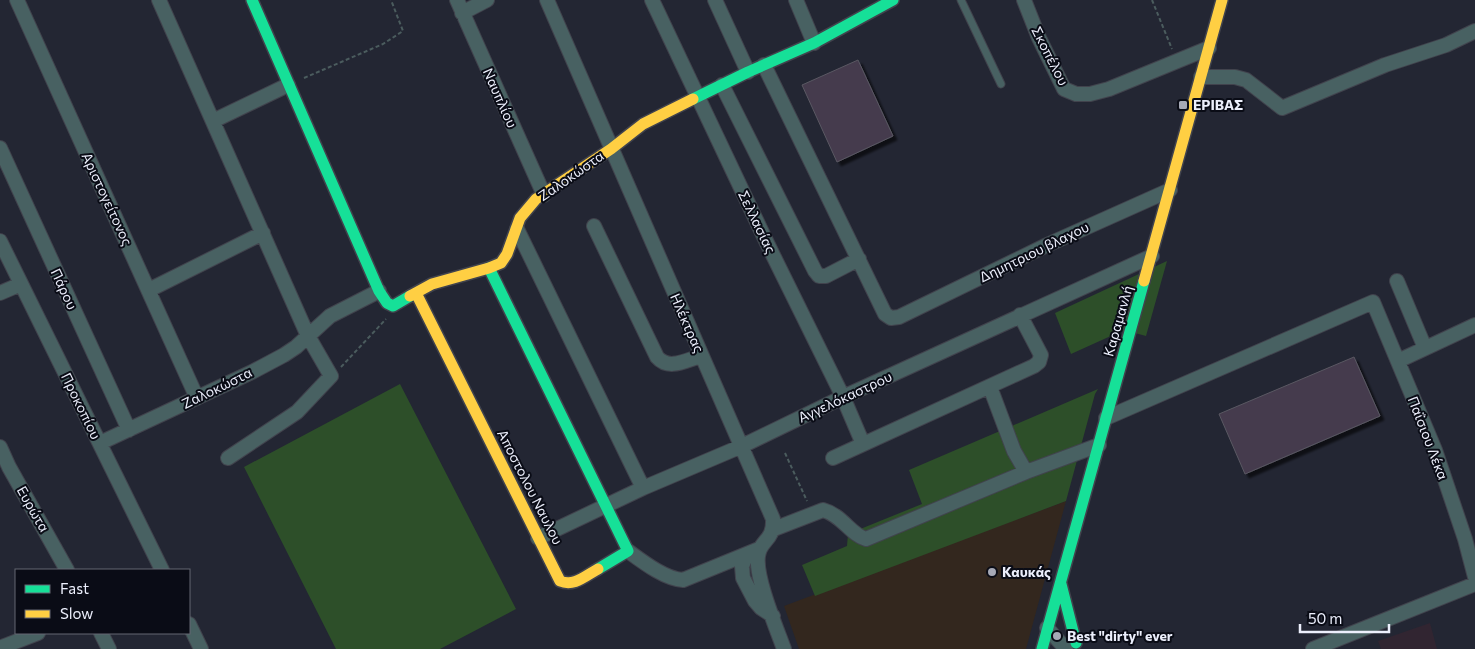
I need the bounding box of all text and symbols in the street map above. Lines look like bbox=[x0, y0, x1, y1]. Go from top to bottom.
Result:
street label: Σκοπέλου bbox=[1028, 23, 1073, 88]
street label: Ναυπλίου bbox=[480, 65, 521, 130]
place label: ΕΡΙΒΑΣ bbox=[1193, 96, 1243, 113]
marker: ΕΡΙΒΑΣ bbox=[1177, 99, 1189, 111]
street label: Ζαλοκώστα bbox=[535, 147, 607, 204]
street label: Αριστογείτονος bbox=[78, 150, 136, 248]
street label: Σελλασίας bbox=[735, 188, 780, 256]
street label: Δημητριου βλαχου bbox=[976, 218, 1092, 285]
street label: Πάρου bbox=[48, 265, 81, 312]
street label: Καραμανλή bbox=[1099, 283, 1136, 358]
street label: Ηλέκτρας bbox=[667, 291, 708, 355]
street label: Ζαλοκώστα bbox=[179, 363, 255, 412]
street label: Αγγελόκαστρου bbox=[795, 367, 895, 426]
street label: Προκοπίου bbox=[58, 370, 105, 442]
street label: Παΐσιου Λέκα bbox=[1405, 394, 1452, 482]
street label: Αποστολου Ναυλου bbox=[494, 427, 567, 547]
street label: Ευρώτα bbox=[14, 483, 53, 535]
place label: Καυκάς bbox=[1002, 563, 1051, 580]
marker: Καυκάς bbox=[986, 566, 998, 578]
legend bbox=[15, 569, 190, 634]
text: Fast bbox=[60, 579, 89, 597]
scale bar bbox=[1300, 602, 1389, 634]
text: Slow bbox=[60, 604, 93, 622]
text: 50 m bbox=[1308, 609, 1342, 627]
place label: Best "dirty" ever bbox=[1067, 627, 1173, 644]
marker: Best "dirty" ever bbox=[1051, 630, 1063, 642]

